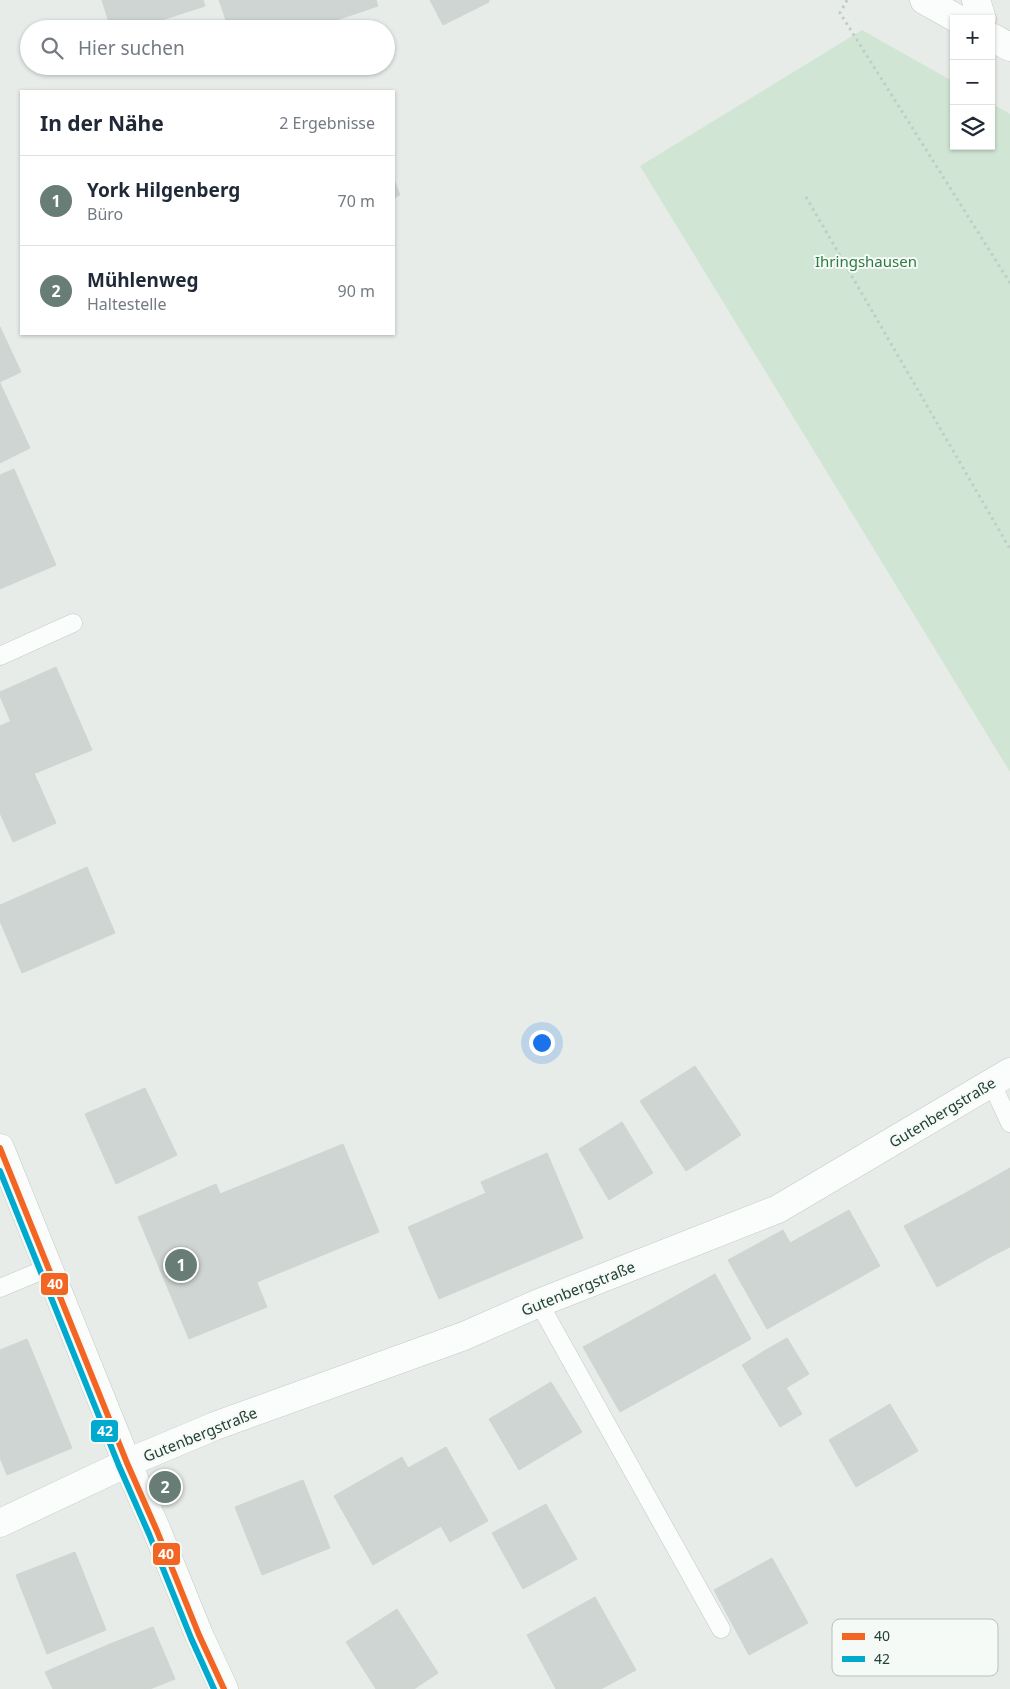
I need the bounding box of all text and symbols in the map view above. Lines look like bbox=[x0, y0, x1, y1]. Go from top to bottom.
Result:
map controls bbox=[950, 15, 995, 150]
button: + bbox=[950, 15, 995, 60]
search box bbox=[20, 20, 395, 75]
icon: search bbox=[38, 34, 66, 62]
text: Hier suchen bbox=[78, 35, 185, 61]
button: − bbox=[950, 60, 995, 105]
button: layers bbox=[950, 105, 995, 150]
text: In der Nähe bbox=[40, 109, 164, 137]
text: 2 Ergebnisse bbox=[279, 112, 375, 134]
text: York Hilgenberg bbox=[87, 177, 240, 203]
text: 1 bbox=[51, 190, 61, 212]
text: 70 m bbox=[338, 190, 375, 212]
text: Büro bbox=[87, 203, 123, 225]
park label: Ihringshausen bbox=[815, 251, 917, 271]
text: Mühlenweg bbox=[87, 267, 199, 293]
text: 2 bbox=[51, 280, 61, 302]
text: 90 m bbox=[338, 280, 375, 302]
text: Haltestelle bbox=[87, 293, 167, 315]
your location bbox=[529, 1030, 555, 1056]
street label: Gutenbergstraße bbox=[885, 1072, 999, 1152]
pin: 1 bbox=[165, 1246, 197, 1284]
street label: Gutenbergstraße bbox=[518, 1256, 638, 1320]
line badge: 40 bbox=[40, 1272, 69, 1296]
text: 40 bbox=[47, 1274, 63, 1293]
street label: Gutenbergstraße bbox=[140, 1402, 260, 1466]
line badge: 42 bbox=[90, 1419, 119, 1443]
text: 42 bbox=[97, 1421, 113, 1440]
pin: 2 bbox=[149, 1468, 181, 1506]
line badge: 40 bbox=[152, 1542, 181, 1566]
text: 40 bbox=[158, 1544, 174, 1563]
legend bbox=[832, 1619, 998, 1676]
text: 40 bbox=[874, 1626, 890, 1645]
text: 42 bbox=[874, 1649, 890, 1668]

